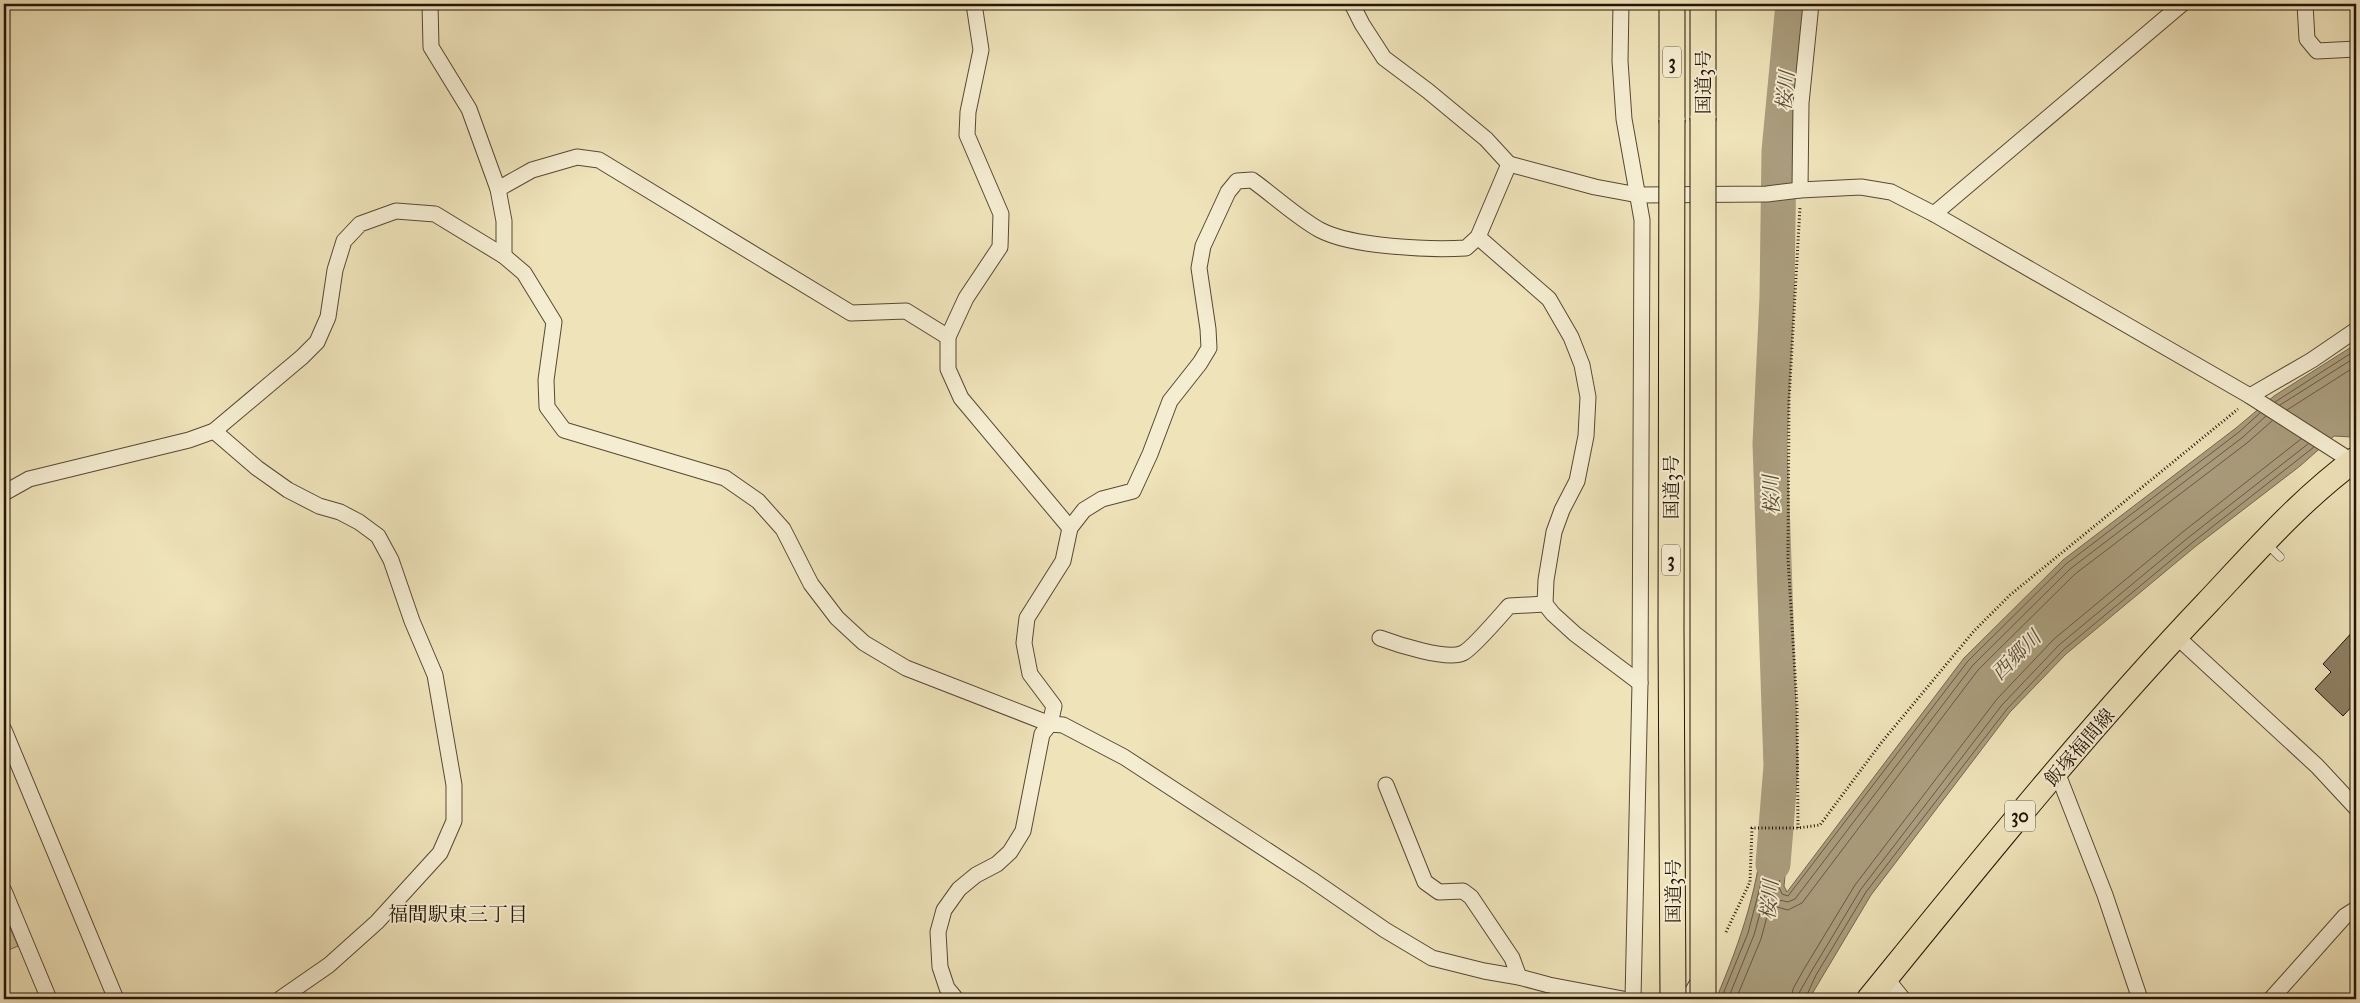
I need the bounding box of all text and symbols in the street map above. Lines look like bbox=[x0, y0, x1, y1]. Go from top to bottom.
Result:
road number: 3 bbox=[1663, 46, 1681, 78]
street label: 国道3号 bbox=[1692, 50, 1715, 114]
water label: 桜川 bbox=[1771, 68, 1799, 112]
street label: 国道3号 bbox=[1660, 455, 1683, 519]
water label: 桜川 bbox=[1758, 473, 1784, 515]
road number: 3 bbox=[1662, 544, 1680, 576]
water label: 西郷川 bbox=[1986, 624, 2047, 685]
street label: 飯塚福間線 bbox=[2040, 704, 2119, 791]
road number: 30 bbox=[2005, 800, 2035, 831]
street label: 国道3号 bbox=[1662, 859, 1685, 923]
water label: 桜川 bbox=[1755, 877, 1783, 921]
district label: 福間駅東三丁目 bbox=[388, 902, 528, 926]

